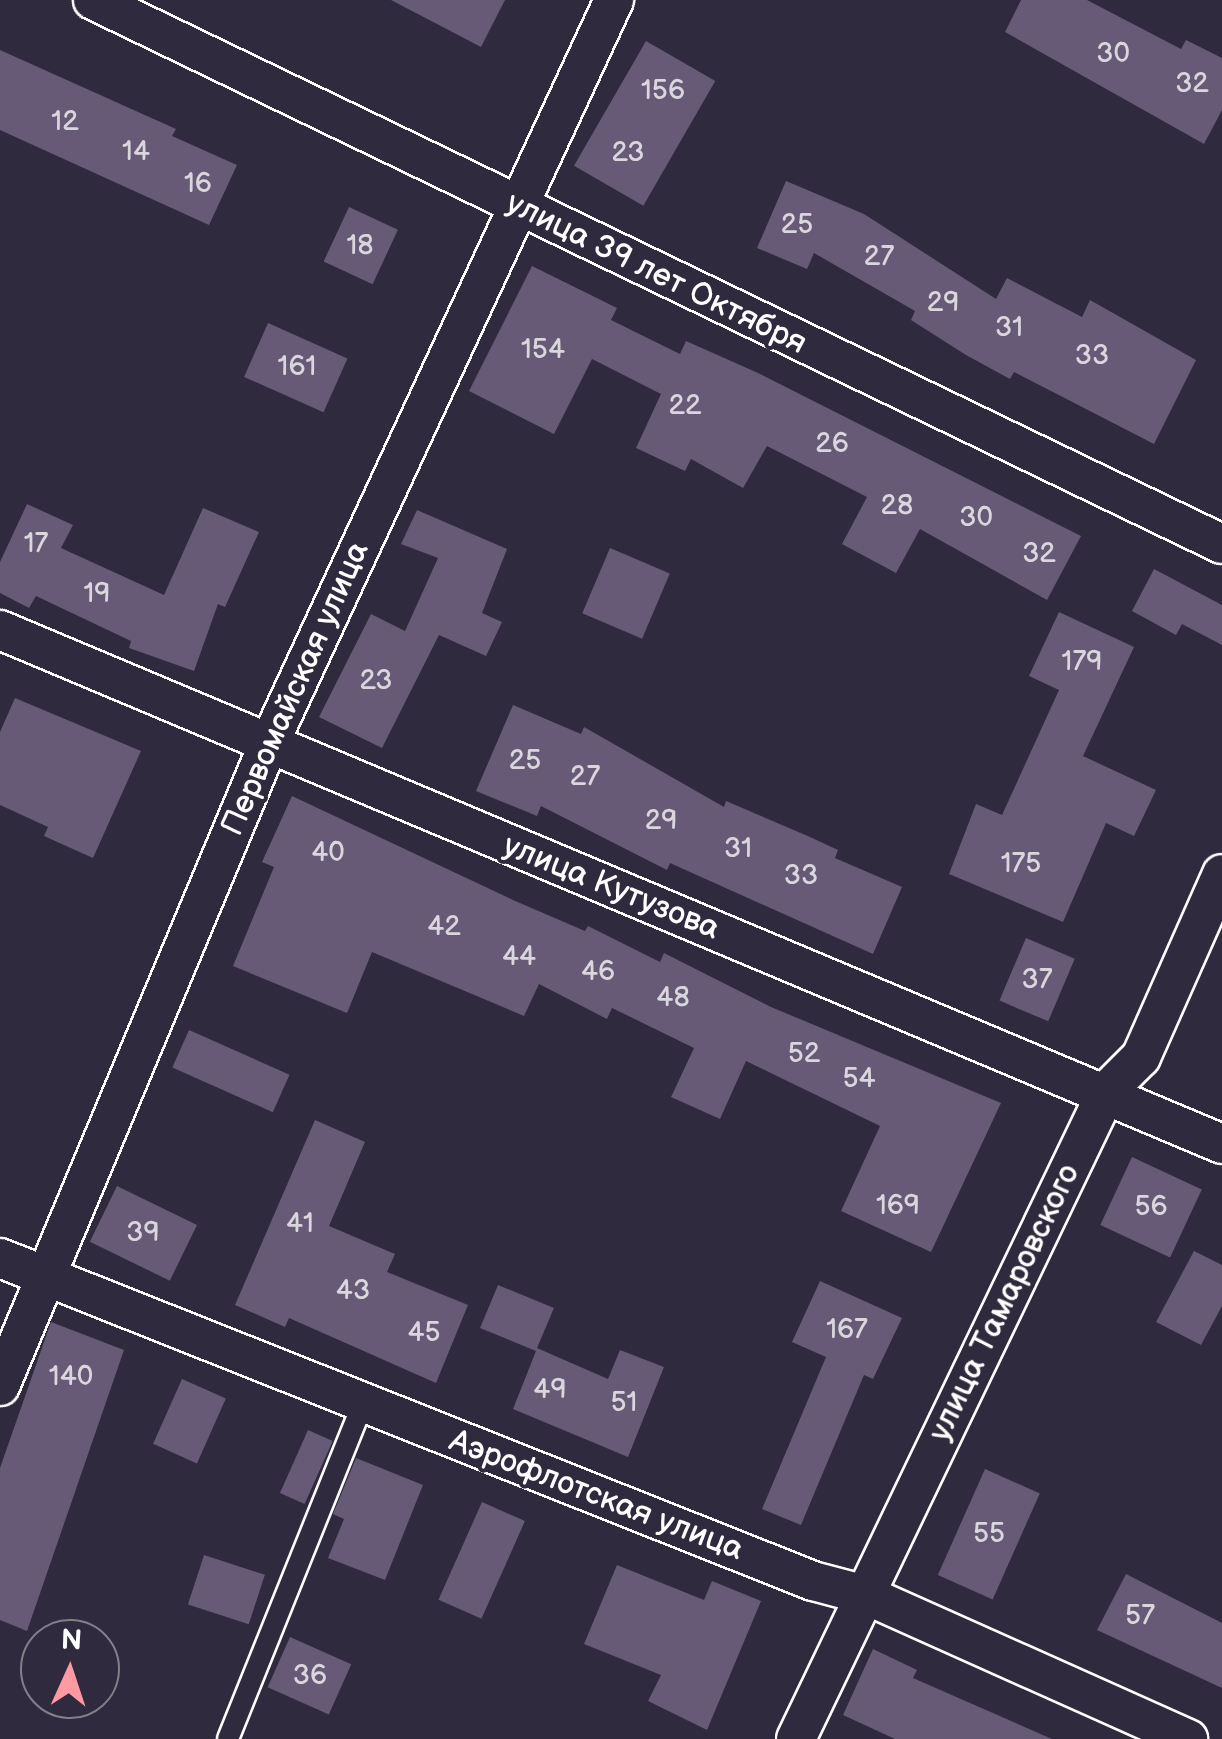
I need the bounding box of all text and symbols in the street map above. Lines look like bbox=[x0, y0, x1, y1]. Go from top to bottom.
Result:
house number: 30 bbox=[1096, 37, 1130, 71]
house number: 32 bbox=[1175, 67, 1209, 101]
house number: 156 bbox=[641, 74, 685, 108]
house number: 12 bbox=[51, 105, 79, 139]
house number: 14 bbox=[122, 135, 150, 169]
house number: 23 bbox=[611, 136, 645, 170]
house number: 16 bbox=[184, 167, 212, 201]
street label: улица 39 лет Октября bbox=[499, 185, 813, 363]
house number: 25 bbox=[781, 208, 813, 242]
house number: 18 bbox=[346, 229, 374, 263]
house number: 27 bbox=[864, 240, 894, 274]
house number: 29 bbox=[927, 286, 959, 320]
house number: 31 bbox=[995, 311, 1023, 345]
house number: 154 bbox=[521, 333, 565, 367]
house number: 33 bbox=[1075, 339, 1109, 373]
house number: 161 bbox=[278, 350, 316, 384]
house number: 22 bbox=[668, 389, 702, 423]
house number: 26 bbox=[815, 427, 849, 461]
house number: 28 bbox=[881, 489, 913, 523]
house number: 30 bbox=[959, 501, 993, 535]
house number: 17 bbox=[24, 527, 48, 561]
street label: Первомайская улица bbox=[214, 536, 378, 842]
house number: 32 bbox=[1022, 537, 1056, 571]
house number: 19 bbox=[83, 577, 111, 611]
house number: 179 bbox=[1062, 645, 1102, 679]
house number: 23 bbox=[359, 664, 393, 698]
house number: 25 bbox=[509, 744, 541, 778]
house number: 27 bbox=[570, 760, 600, 794]
house number: 29 bbox=[645, 804, 677, 838]
street label: улица Кутузова bbox=[497, 827, 725, 949]
house number: 31 bbox=[724, 832, 752, 866]
house number: 40 bbox=[311, 836, 345, 870]
house number: 175 bbox=[1001, 847, 1041, 881]
house number: 33 bbox=[784, 859, 818, 893]
house number: 42 bbox=[427, 910, 461, 944]
house number: 44 bbox=[502, 940, 536, 974]
house number: 46 bbox=[581, 955, 615, 989]
house number: 37 bbox=[1022, 963, 1052, 997]
house number: 48 bbox=[656, 981, 690, 1015]
house number: 52 bbox=[788, 1037, 820, 1071]
house number: 54 bbox=[842, 1062, 876, 1096]
street label: улица Тамаровского bbox=[921, 1158, 1089, 1448]
house number: 169 bbox=[876, 1189, 920, 1223]
house number: 56 bbox=[1134, 1190, 1168, 1224]
house number: 41 bbox=[286, 1207, 314, 1241]
house number: 39 bbox=[126, 1216, 160, 1250]
house number: 43 bbox=[336, 1274, 370, 1308]
house number: 167 bbox=[826, 1313, 868, 1347]
house number: 45 bbox=[407, 1316, 441, 1350]
house number: 140 bbox=[49, 1360, 93, 1394]
house number: 49 bbox=[533, 1373, 567, 1407]
house number: 51 bbox=[611, 1386, 637, 1420]
street label: Аэрофлотская улица bbox=[444, 1422, 748, 1570]
house number: 55 bbox=[973, 1517, 1005, 1551]
house number: 57 bbox=[1125, 1599, 1155, 1633]
north arrow bbox=[20, 1619, 120, 1719]
text: N bbox=[60, 1624, 83, 1658]
house number: 36 bbox=[293, 1659, 327, 1693]

